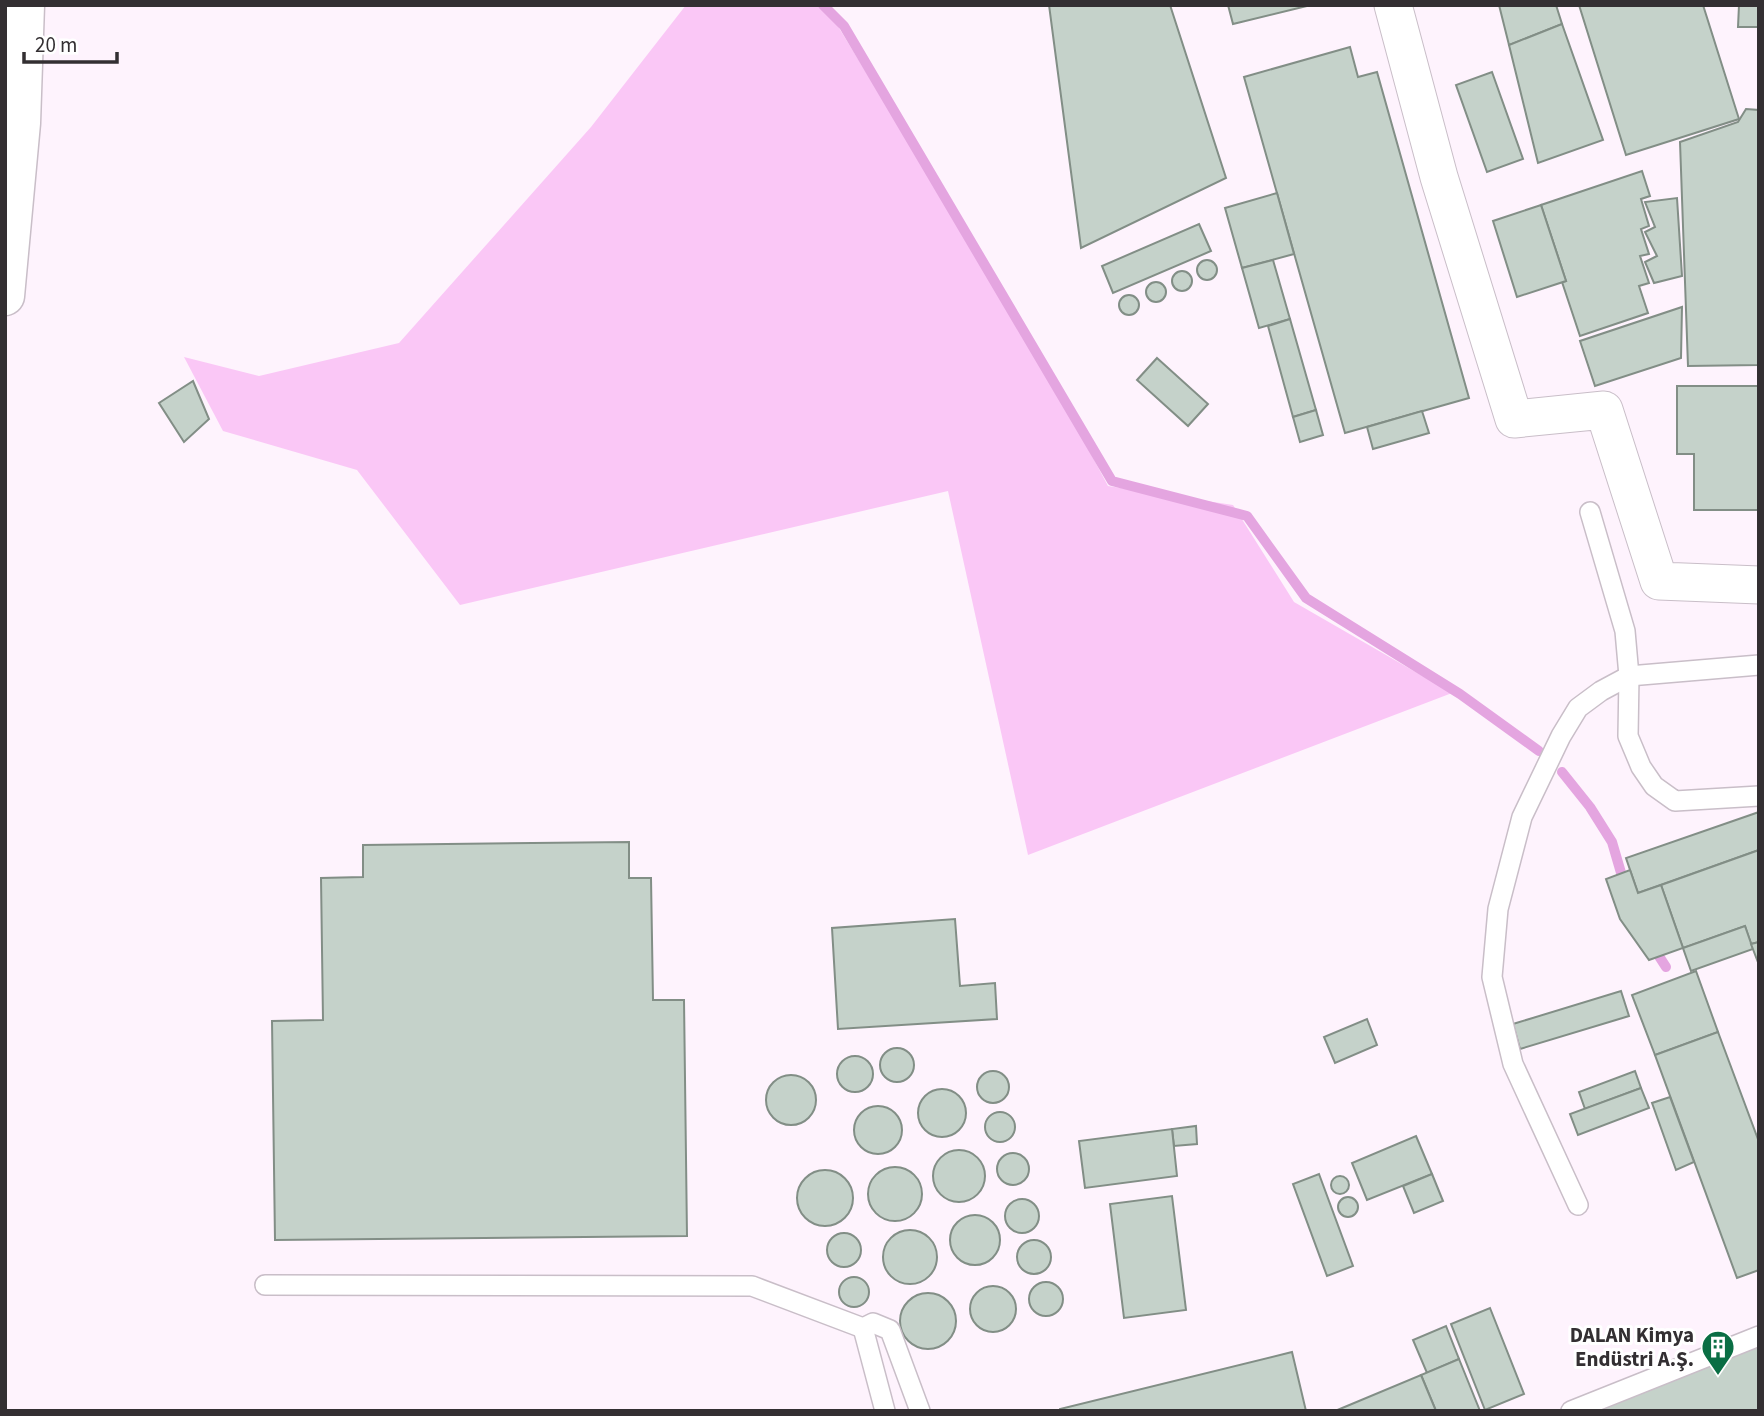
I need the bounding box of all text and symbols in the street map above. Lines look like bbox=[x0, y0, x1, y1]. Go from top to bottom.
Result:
scale bar bbox=[24, 21, 117, 65]
text: 20 m bbox=[35, 30, 77, 60]
place label: DALAN Kimya Endüstri A.Ş. bbox=[1570, 1320, 1694, 1374]
building icon: DALAN Kimya Endüstri A.Ş. bbox=[1699, 1328, 1737, 1377]

